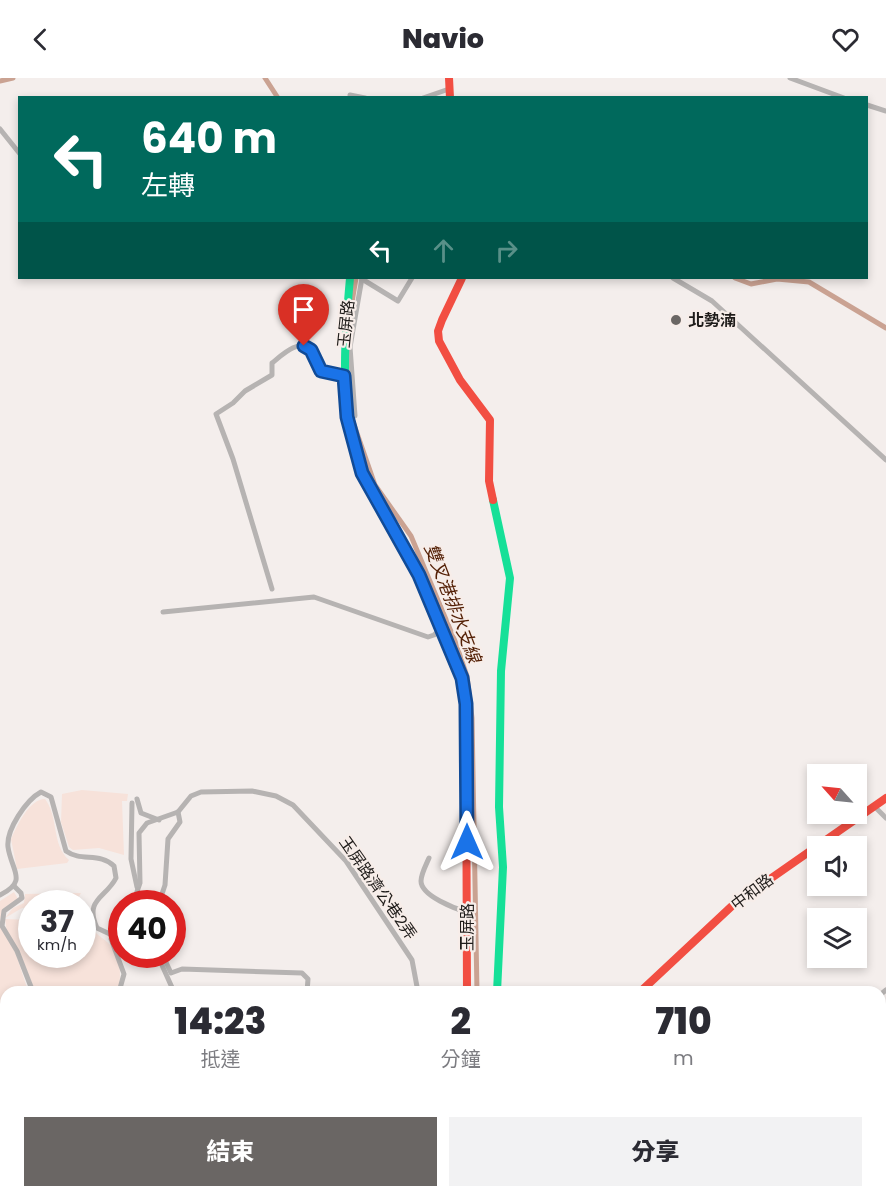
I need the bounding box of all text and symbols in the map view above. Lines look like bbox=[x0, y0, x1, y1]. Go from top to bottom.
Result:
text: Navio bbox=[402, 20, 484, 57]
icon: back bbox=[24, 23, 57, 56]
icon: heart bbox=[829, 23, 862, 56]
text: 640 m bbox=[141, 109, 277, 168]
icon: left bbox=[42, 120, 120, 198]
text: 左轉 bbox=[141, 167, 195, 204]
icon: left bbox=[364, 234, 397, 267]
icon: ahead bbox=[427, 234, 460, 267]
icon: right bbox=[490, 234, 523, 267]
pin bbox=[278, 284, 329, 346]
icon: arrive bbox=[287, 293, 320, 326]
street label: 玉屏路 bbox=[332, 299, 360, 349]
place label: 北勢湳 bbox=[688, 309, 736, 332]
marker: 北勢湳 bbox=[669, 313, 683, 327]
water label: 雙叉港排水支線 bbox=[419, 540, 488, 668]
north arrow bbox=[807, 764, 867, 824]
map controls bbox=[807, 764, 867, 968]
position arrow bbox=[435, 810, 499, 874]
street label: 玉屏路濟公巷2弄 bbox=[334, 832, 422, 944]
button: sound bbox=[807, 836, 867, 896]
street label: 中和路 bbox=[726, 868, 778, 916]
speed limit sign: 40 bbox=[108, 890, 186, 968]
text: 37 bbox=[40, 900, 74, 943]
street label: 玉屏路 bbox=[456, 903, 479, 951]
button: layers bbox=[807, 908, 867, 968]
text: km/h bbox=[37, 934, 77, 955]
text: 14:23 bbox=[174, 996, 266, 1047]
text: 2 bbox=[451, 996, 471, 1047]
text: 710 bbox=[655, 996, 712, 1047]
text: m bbox=[673, 1044, 694, 1072]
text: 抵達 bbox=[200, 1045, 240, 1073]
text: 分鐘 bbox=[441, 1045, 481, 1073]
button: 結束 bbox=[24, 1117, 437, 1186]
button: 分享 bbox=[449, 1117, 862, 1186]

